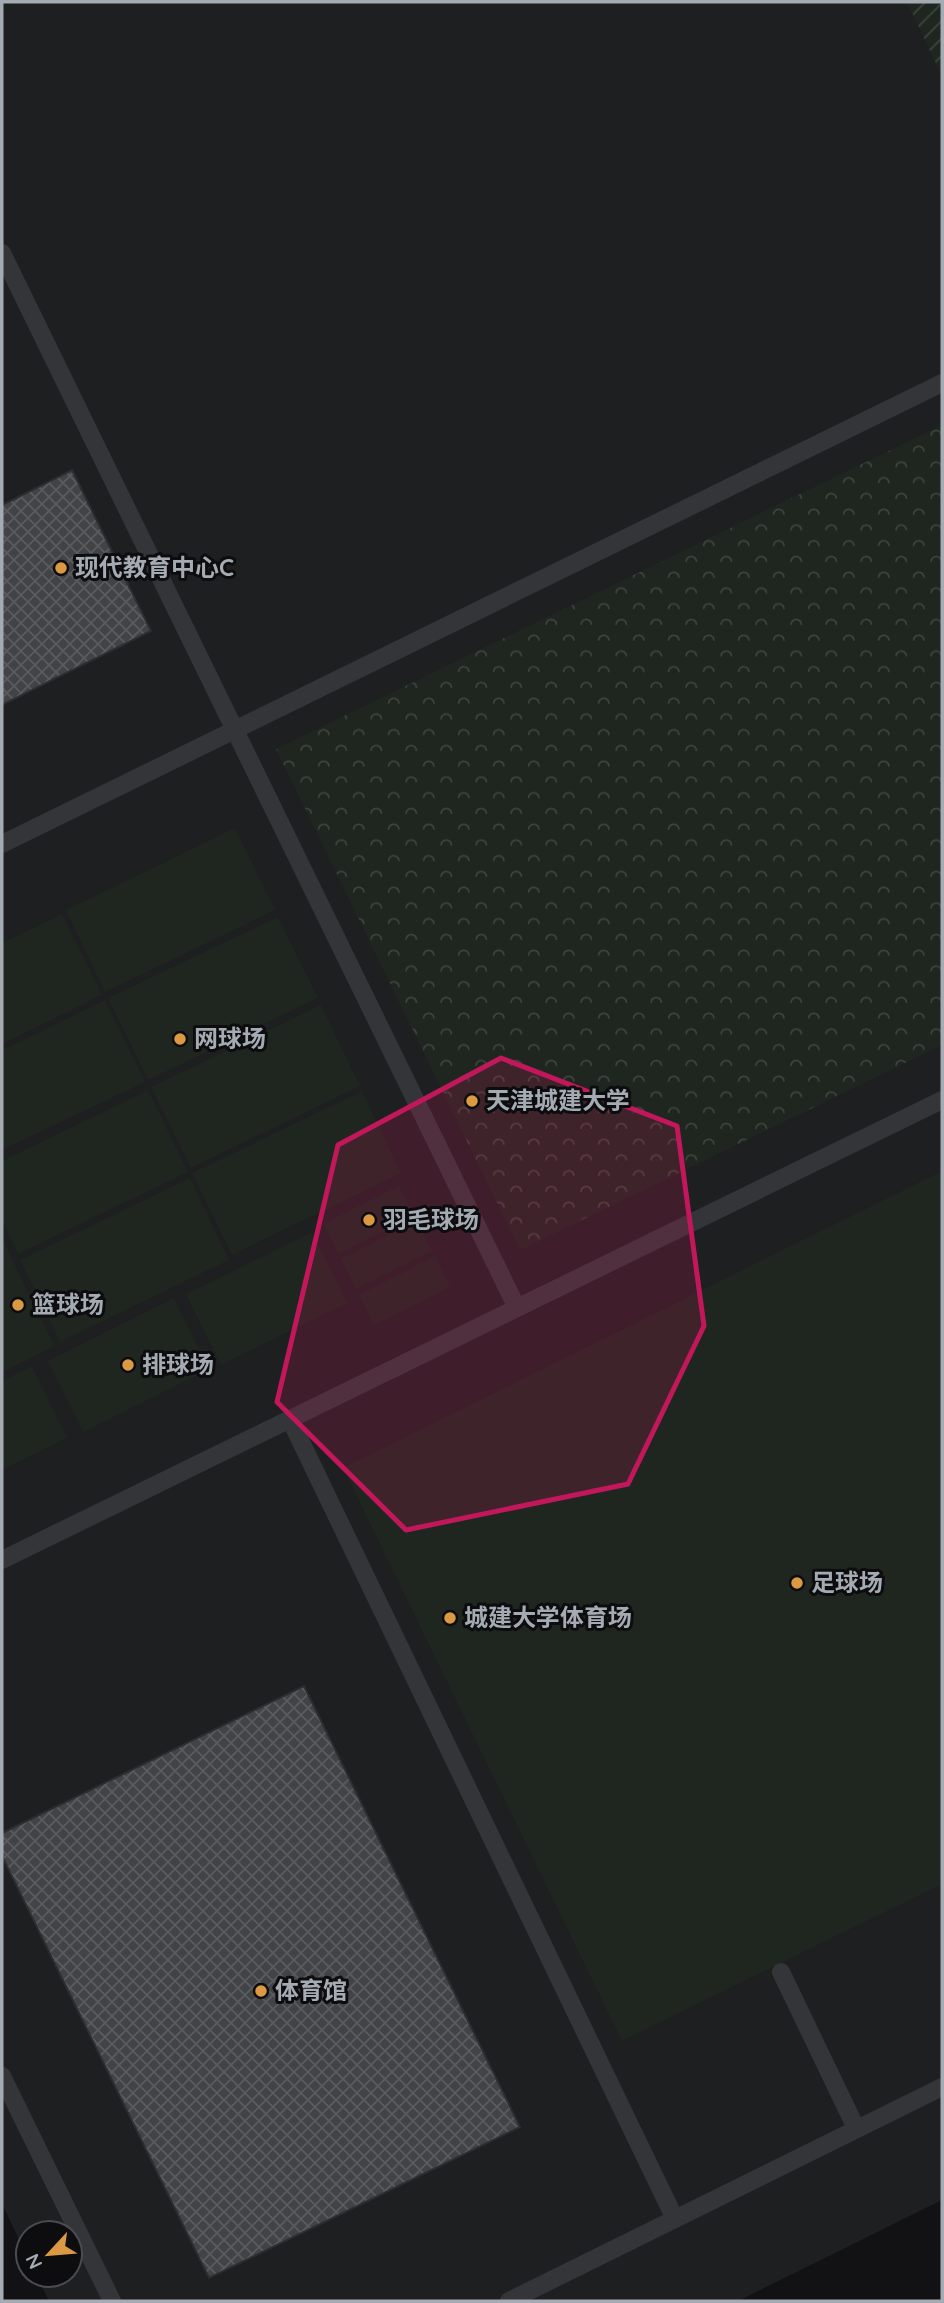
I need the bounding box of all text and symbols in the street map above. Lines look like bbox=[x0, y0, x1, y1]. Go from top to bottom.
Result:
place label: 现代教育中心C bbox=[75, 552, 234, 582]
marker: 现代教育中心C bbox=[53, 560, 69, 576]
place label: 网球场 bbox=[194, 1023, 266, 1053]
marker: 网球场 bbox=[172, 1031, 188, 1047]
place label: 天津城建大学 bbox=[486, 1085, 630, 1115]
marker: 天津城建大学 bbox=[464, 1093, 480, 1109]
place label: 羽毛球场 bbox=[383, 1204, 479, 1234]
marker: 羽毛球场 bbox=[361, 1212, 377, 1228]
place label: 篮球场 bbox=[32, 1289, 104, 1319]
marker: 篮球场 bbox=[10, 1297, 26, 1313]
place label: 排球场 bbox=[142, 1349, 214, 1379]
marker: 排球场 bbox=[120, 1357, 136, 1373]
place label: 足球场 bbox=[811, 1567, 883, 1597]
marker: 足球场 bbox=[789, 1575, 805, 1591]
place label: 城建大学体育场 bbox=[464, 1602, 632, 1632]
marker: 城建大学体育场 bbox=[442, 1610, 458, 1626]
place label: 体育馆 bbox=[275, 1975, 347, 2005]
marker: 体育馆 bbox=[253, 1983, 269, 1999]
north arrow bbox=[14, 2219, 84, 2289]
text: N bbox=[20, 2250, 48, 2273]

